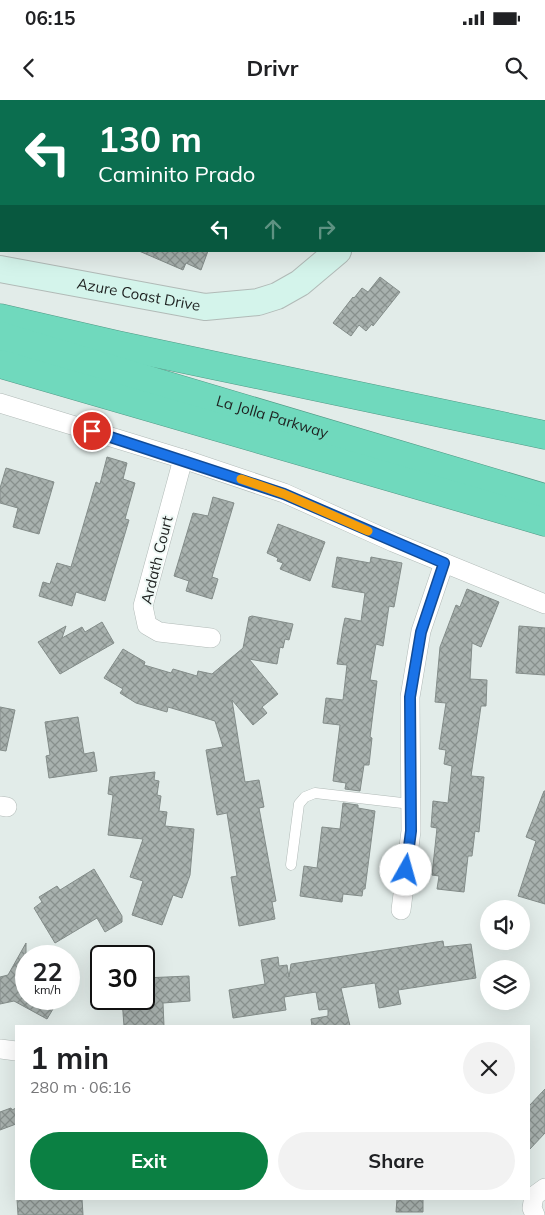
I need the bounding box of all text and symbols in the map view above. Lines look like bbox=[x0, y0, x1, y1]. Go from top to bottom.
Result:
text: 06:15 bbox=[25, 6, 75, 30]
icon: back bbox=[15, 54, 43, 82]
text: Drivr bbox=[247, 54, 298, 82]
icon: search bbox=[502, 54, 530, 82]
text: 130 m bbox=[98, 117, 202, 161]
icon: left bbox=[15, 120, 80, 185]
text: Caminito Prado bbox=[98, 160, 255, 188]
icon: left bbox=[206, 215, 234, 243]
icon: ahead bbox=[259, 215, 287, 243]
icon: right bbox=[312, 215, 340, 243]
street label: Azure Coast Drive bbox=[75, 273, 202, 315]
street label: La Jolla Parkway bbox=[214, 391, 331, 442]
pin bbox=[71, 410, 113, 452]
icon: arrive bbox=[78, 417, 106, 445]
street label: Ardath Court bbox=[136, 514, 177, 606]
position arrow bbox=[379, 843, 431, 895]
map controls bbox=[480, 900, 530, 1010]
button: sound bbox=[480, 900, 530, 950]
speed limit sign: 30 bbox=[90, 945, 155, 1010]
text: 22 bbox=[32, 956, 63, 987]
button: layers bbox=[480, 960, 530, 1010]
text: km/h bbox=[34, 982, 61, 997]
text: 1 min bbox=[30, 1039, 109, 1077]
button: close bbox=[463, 1042, 515, 1094]
text: 280 m · 06:16 bbox=[30, 1077, 131, 1097]
button: Exit bbox=[30, 1132, 268, 1190]
button: Share bbox=[278, 1132, 515, 1190]

